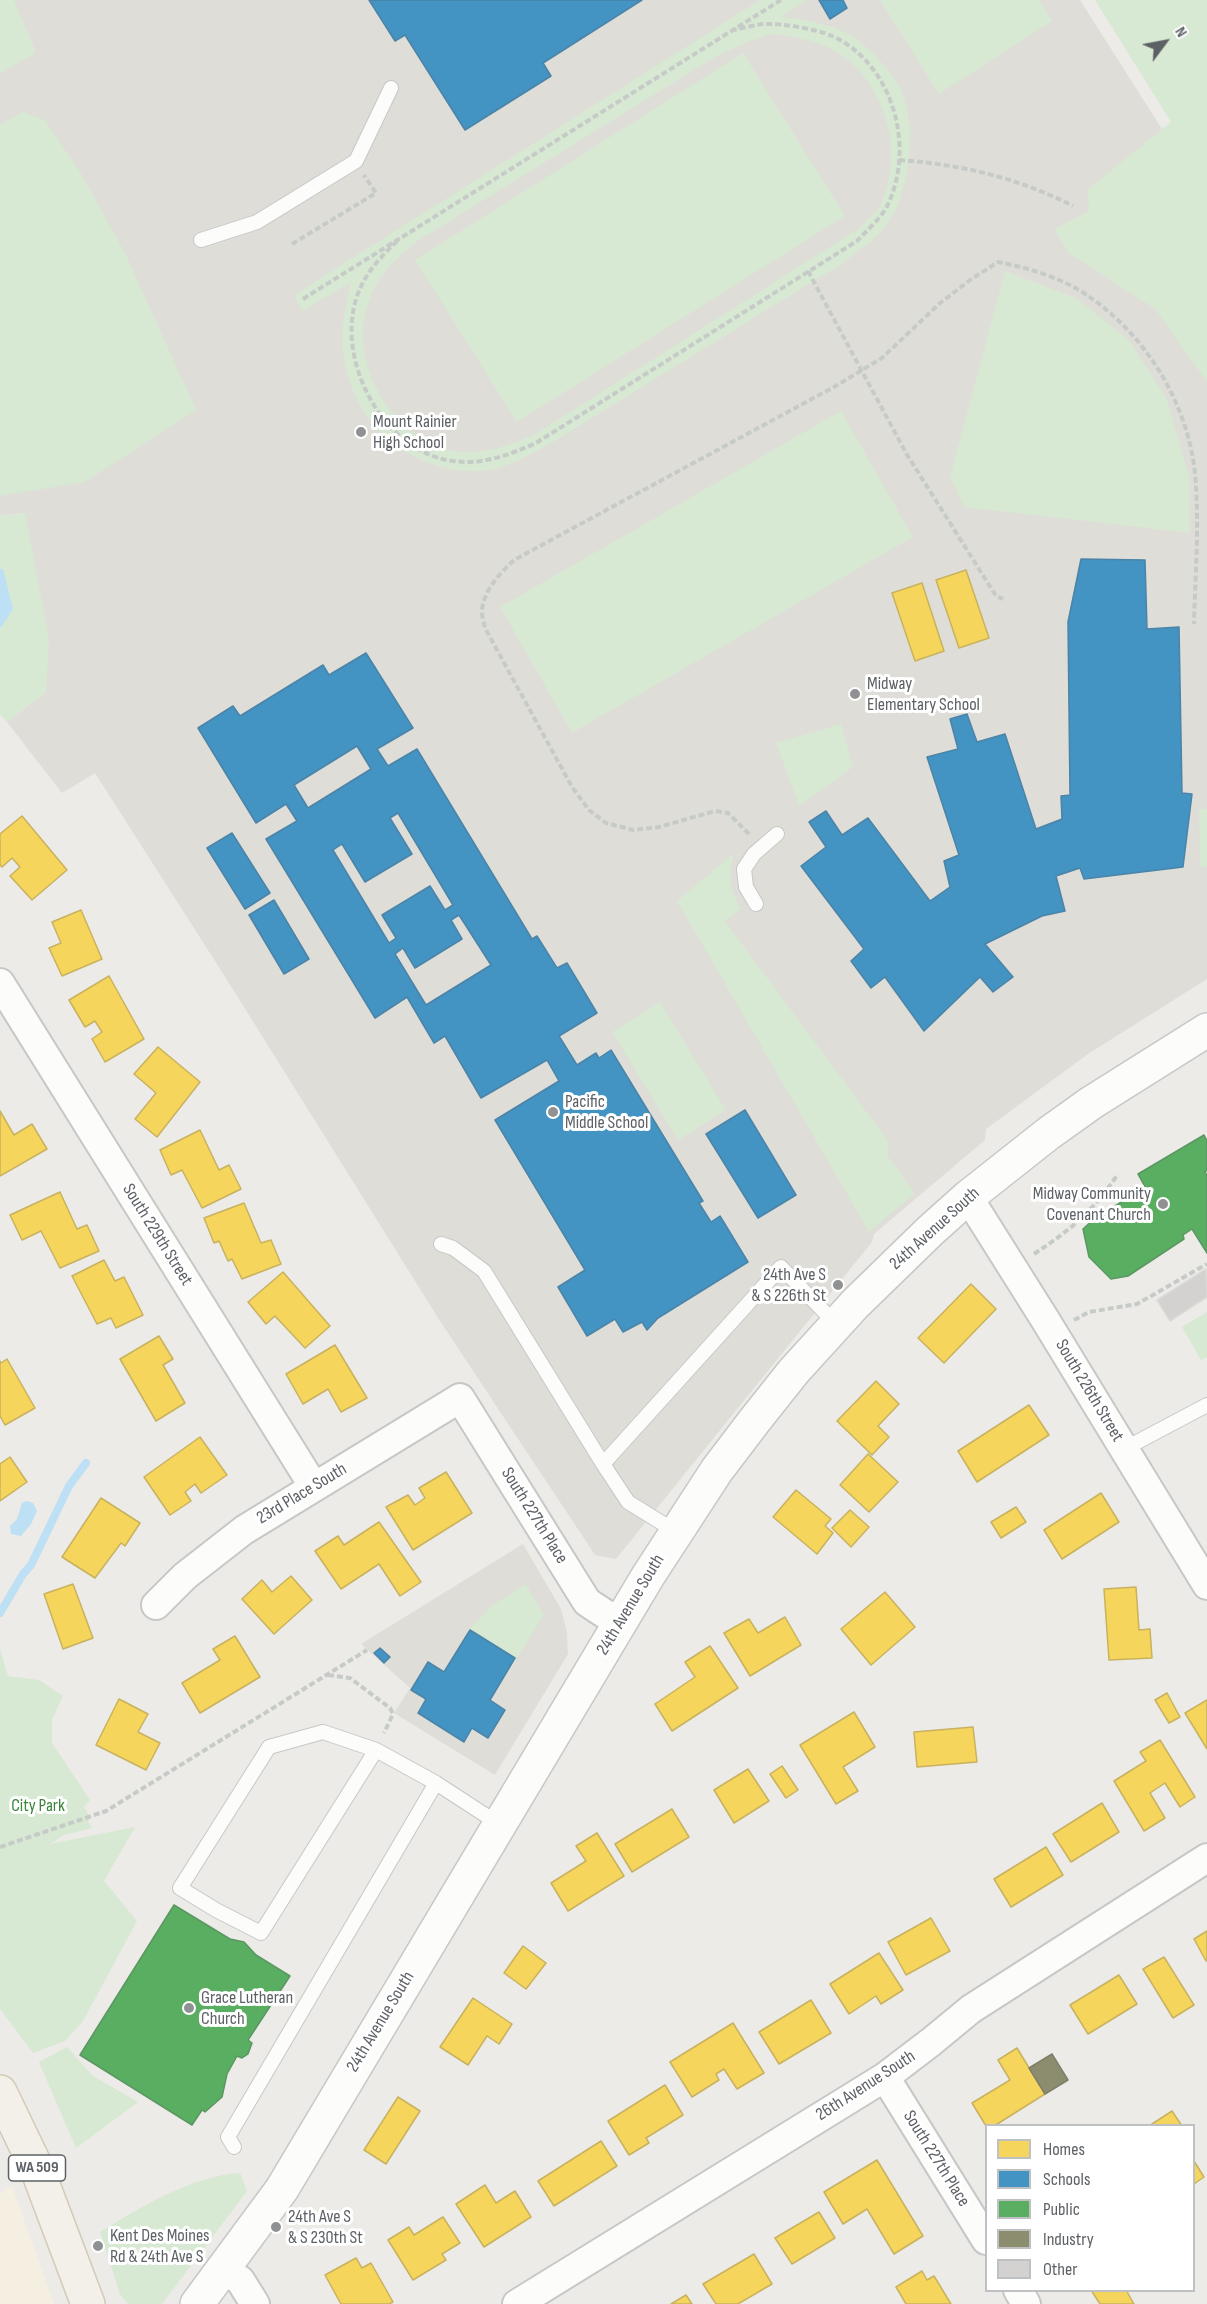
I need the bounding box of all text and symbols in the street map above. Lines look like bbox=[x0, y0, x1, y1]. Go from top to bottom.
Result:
north arrow bbox=[1135, 12, 1195, 72]
text: N bbox=[1170, 24, 1191, 41]
place label: Mount Rainier High School bbox=[373, 411, 457, 454]
marker: Mount Rainier High School bbox=[354, 425, 368, 439]
place label: Midway Elementary School bbox=[867, 673, 980, 716]
marker: Midway Elementary School bbox=[848, 687, 862, 701]
place label: Pacific Middle School bbox=[565, 1091, 648, 1134]
marker: Pacific Middle School bbox=[546, 1105, 560, 1119]
street label: South 229th Street bbox=[117, 1180, 197, 1290]
street label: 24th Avenue South bbox=[886, 1183, 984, 1275]
place label: Midway Community Covenant Church bbox=[1033, 1183, 1151, 1226]
marker: Midway Community Covenant Church bbox=[1156, 1197, 1170, 1211]
place label: 24th Ave S & S 226th St bbox=[751, 1264, 826, 1306]
marker: 24th Ave S & S 226th St bbox=[831, 1278, 845, 1292]
street label: South 226th Street bbox=[1050, 1336, 1128, 1446]
street label: 23rd Place South bbox=[253, 1459, 351, 1529]
street label: South 227th Place bbox=[496, 1464, 572, 1568]
street label: 24th Avenue South bbox=[592, 1551, 670, 1659]
park label: City Park bbox=[11, 1795, 65, 1817]
street label: 24th Avenue South bbox=[342, 1968, 420, 2076]
place label: Grace Lutheran Church bbox=[201, 1987, 293, 2030]
marker: Grace Lutheran Church bbox=[182, 2001, 196, 2015]
street label: 26th Avenue South bbox=[812, 2046, 920, 2126]
street label: South 227th Place bbox=[898, 2107, 974, 2211]
legend bbox=[985, 2124, 1195, 2292]
text: Homes bbox=[1043, 2139, 1085, 2160]
road number: WA 509 bbox=[9, 2155, 66, 2181]
text: Schools bbox=[1043, 2169, 1090, 2190]
text: Public bbox=[1043, 2199, 1080, 2220]
place label: 24th Ave S & S 230th St bbox=[288, 2206, 363, 2248]
marker: 24th Ave S & S 230th St bbox=[269, 2220, 283, 2234]
place label: Kent Des Moines Rd & 24th Ave S bbox=[110, 2225, 210, 2268]
text: Industry bbox=[1043, 2229, 1094, 2250]
marker: Kent Des Moines Rd & 24th Ave S bbox=[91, 2239, 105, 2253]
text: Other bbox=[1043, 2259, 1077, 2280]

